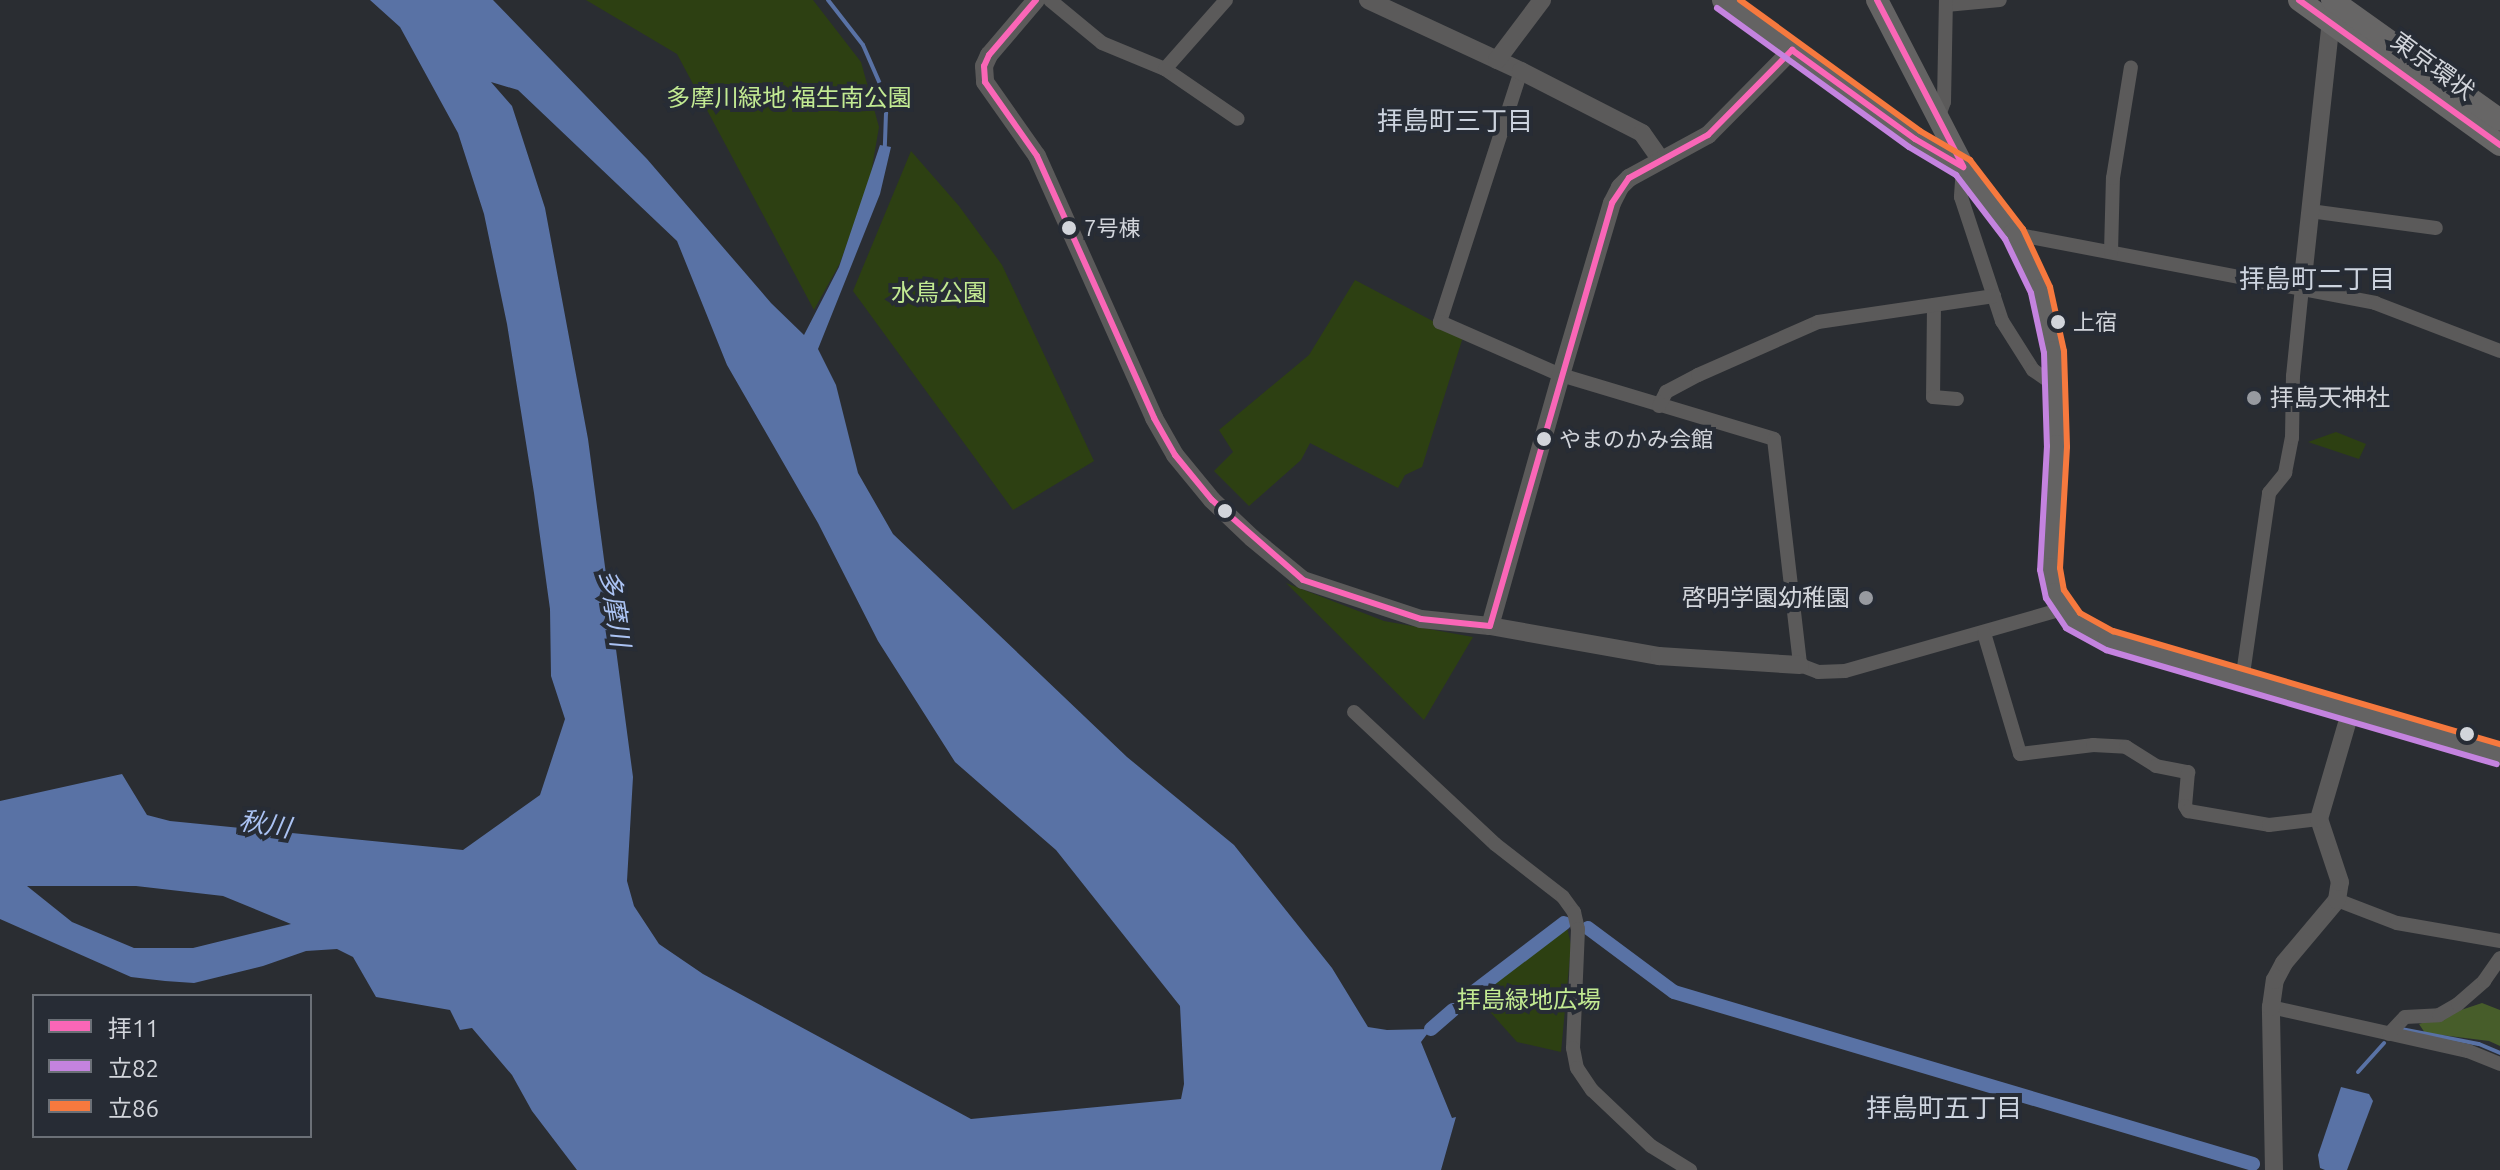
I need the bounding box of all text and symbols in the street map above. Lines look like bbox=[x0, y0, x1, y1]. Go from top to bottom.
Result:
street label: 東京環状 bbox=[2386, 26, 2480, 106]
park label: 多摩川緑地 福生南公園 bbox=[666, 84, 912, 112]
district label: 拝島町三丁目 bbox=[1377, 105, 1533, 137]
place label: 7号棟 bbox=[1084, 215, 1140, 241]
marker: 7号棟 bbox=[1061, 220, 1077, 236]
district label: 拝島町二丁目 bbox=[2239, 263, 2395, 295]
park label: 水鳥公園 bbox=[891, 279, 987, 307]
place label: 上宿 bbox=[2073, 309, 2117, 335]
marker: 上宿 bbox=[2050, 314, 2066, 330]
place label: 拝島天神社 bbox=[2270, 384, 2390, 412]
marker: 拝島天神社 bbox=[2245, 389, 2263, 407]
place label: やまのかみ会館 bbox=[1559, 426, 1713, 452]
marker: やまのかみ会館 bbox=[1536, 431, 1552, 447]
unlabelled marker bbox=[1217, 503, 1233, 519]
water label: 多摩川 bbox=[593, 567, 637, 649]
place label: 啓明学園幼稚園 bbox=[1682, 584, 1850, 612]
marker: 啓明学園幼稚園 bbox=[1857, 589, 1875, 607]
unlabelled marker bbox=[2459, 726, 2475, 742]
water label: 秋川 bbox=[237, 805, 293, 843]
park label: 拝島緑地広場 bbox=[1457, 986, 1601, 1014]
legend bbox=[32, 994, 312, 1138]
text: 拝11 bbox=[108, 1015, 159, 1042]
text: 立82 bbox=[108, 1055, 159, 1082]
district label: 拝島町五丁目 bbox=[1866, 1092, 2022, 1124]
text: 立86 bbox=[108, 1095, 159, 1122]

